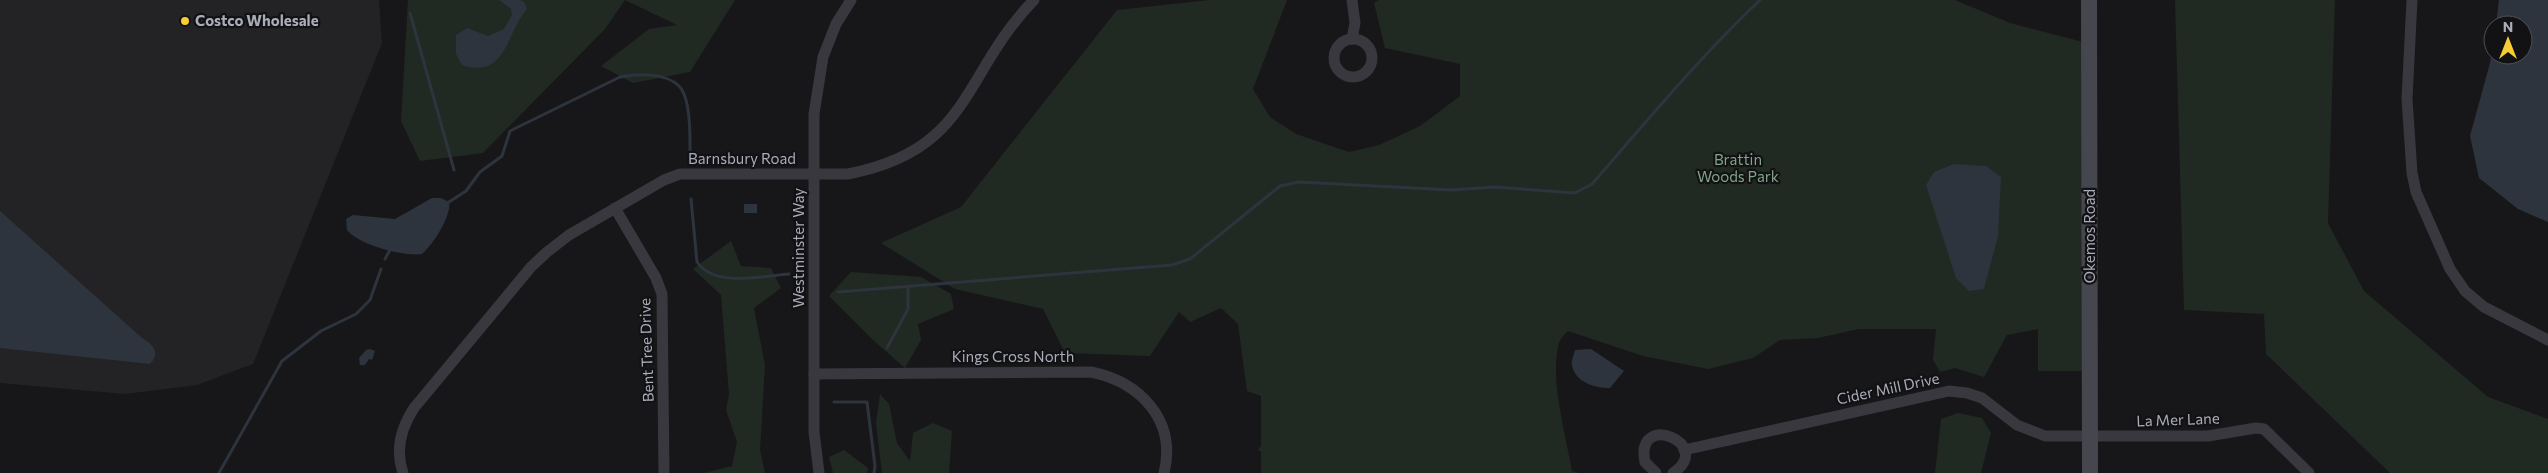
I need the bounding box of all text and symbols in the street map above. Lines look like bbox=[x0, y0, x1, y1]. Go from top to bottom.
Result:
place label: Costco Wholesale bbox=[195, 11, 319, 29]
marker: Costco Wholesale bbox=[179, 15, 191, 27]
north arrow bbox=[2483, 15, 2533, 65]
text: N bbox=[2503, 18, 2513, 35]
street label: Barnsbury Road bbox=[688, 149, 796, 167]
park label: Brattin Woods Park bbox=[1697, 150, 1779, 185]
street label: Westminster Way bbox=[789, 188, 807, 308]
street label: Okemos Road bbox=[2080, 189, 2098, 283]
street label: Bent Tree Drive bbox=[635, 298, 657, 402]
street label: Kings Cross North bbox=[952, 347, 1074, 365]
street label: Cider Mill Drive bbox=[1835, 368, 1941, 408]
street label: La Mer Lane bbox=[2136, 409, 2220, 429]

